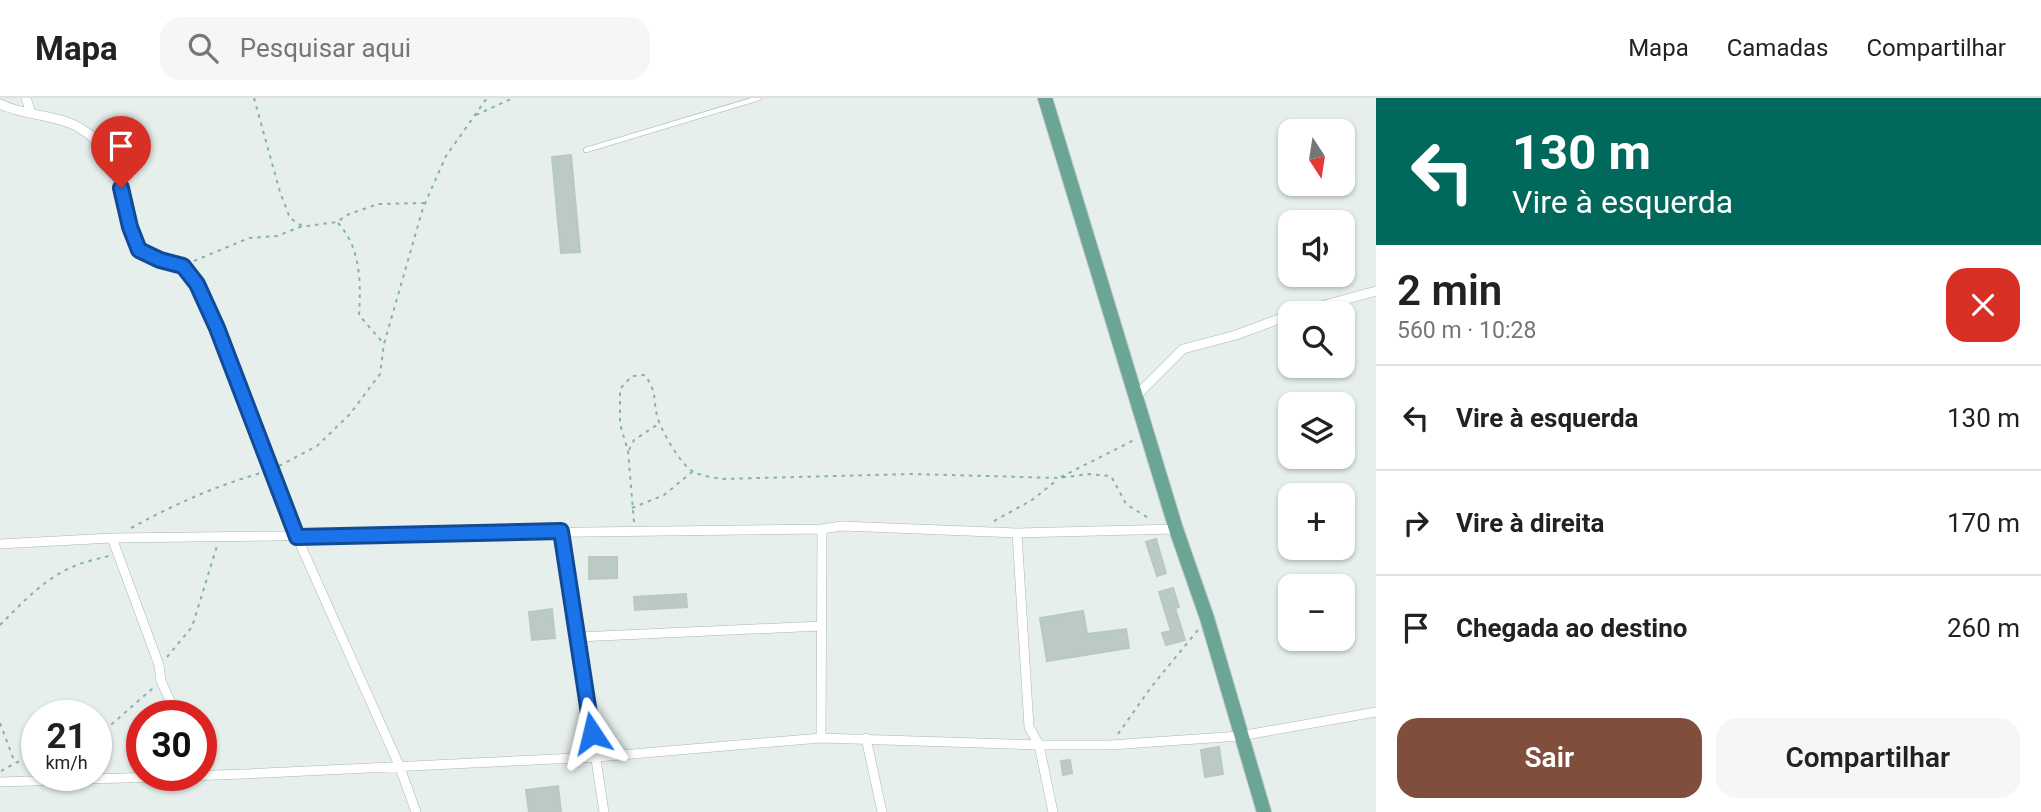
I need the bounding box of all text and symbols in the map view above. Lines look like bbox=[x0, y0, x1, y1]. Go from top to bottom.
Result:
search box bbox=[160, 17, 650, 80]
text: Mapa bbox=[35, 29, 118, 68]
icon: search bbox=[184, 29, 222, 67]
text: Pesquisar aqui bbox=[240, 33, 411, 63]
text: Mapa bbox=[1628, 34, 1689, 62]
text: Camadas bbox=[1727, 34, 1828, 62]
text: Compartilhar bbox=[1866, 34, 2006, 62]
pin bbox=[91, 116, 151, 188]
north arrow bbox=[1278, 119, 1354, 196]
map controls bbox=[1278, 119, 1355, 651]
text: 130 m bbox=[1512, 124, 1651, 181]
icon: left bbox=[1397, 126, 1488, 217]
icon: arrive bbox=[102, 127, 140, 165]
text: Vire à esquerda bbox=[1512, 183, 1733, 221]
button: sound bbox=[1278, 210, 1355, 287]
text: 2 min bbox=[1397, 266, 1502, 315]
button: close bbox=[1946, 268, 2020, 342]
button: search bbox=[1278, 301, 1355, 378]
text: 560 m · 10:28 bbox=[1397, 317, 1536, 344]
button: layers bbox=[1278, 392, 1355, 469]
icon: left bbox=[1397, 399, 1435, 437]
text: Vire à esquerda bbox=[1456, 403, 1639, 433]
text: 130 m bbox=[1947, 403, 2020, 433]
button: + bbox=[1278, 483, 1355, 560]
icon: right bbox=[1397, 504, 1435, 542]
text: Vire à direita bbox=[1456, 508, 1604, 538]
text: 170 m bbox=[1947, 508, 2020, 538]
button: − bbox=[1278, 574, 1355, 651]
icon: arrive bbox=[1397, 609, 1435, 647]
text: Chegada ao destino bbox=[1456, 613, 1687, 643]
text: 260 m bbox=[1947, 613, 2020, 643]
position arrow bbox=[555, 696, 629, 770]
speed limit sign: 30 bbox=[126, 700, 217, 791]
text: 21 bbox=[46, 716, 87, 757]
button: Sair bbox=[1397, 718, 1702, 798]
button: Compartilhar bbox=[1716, 718, 2020, 798]
text: km/h bbox=[45, 752, 88, 773]

